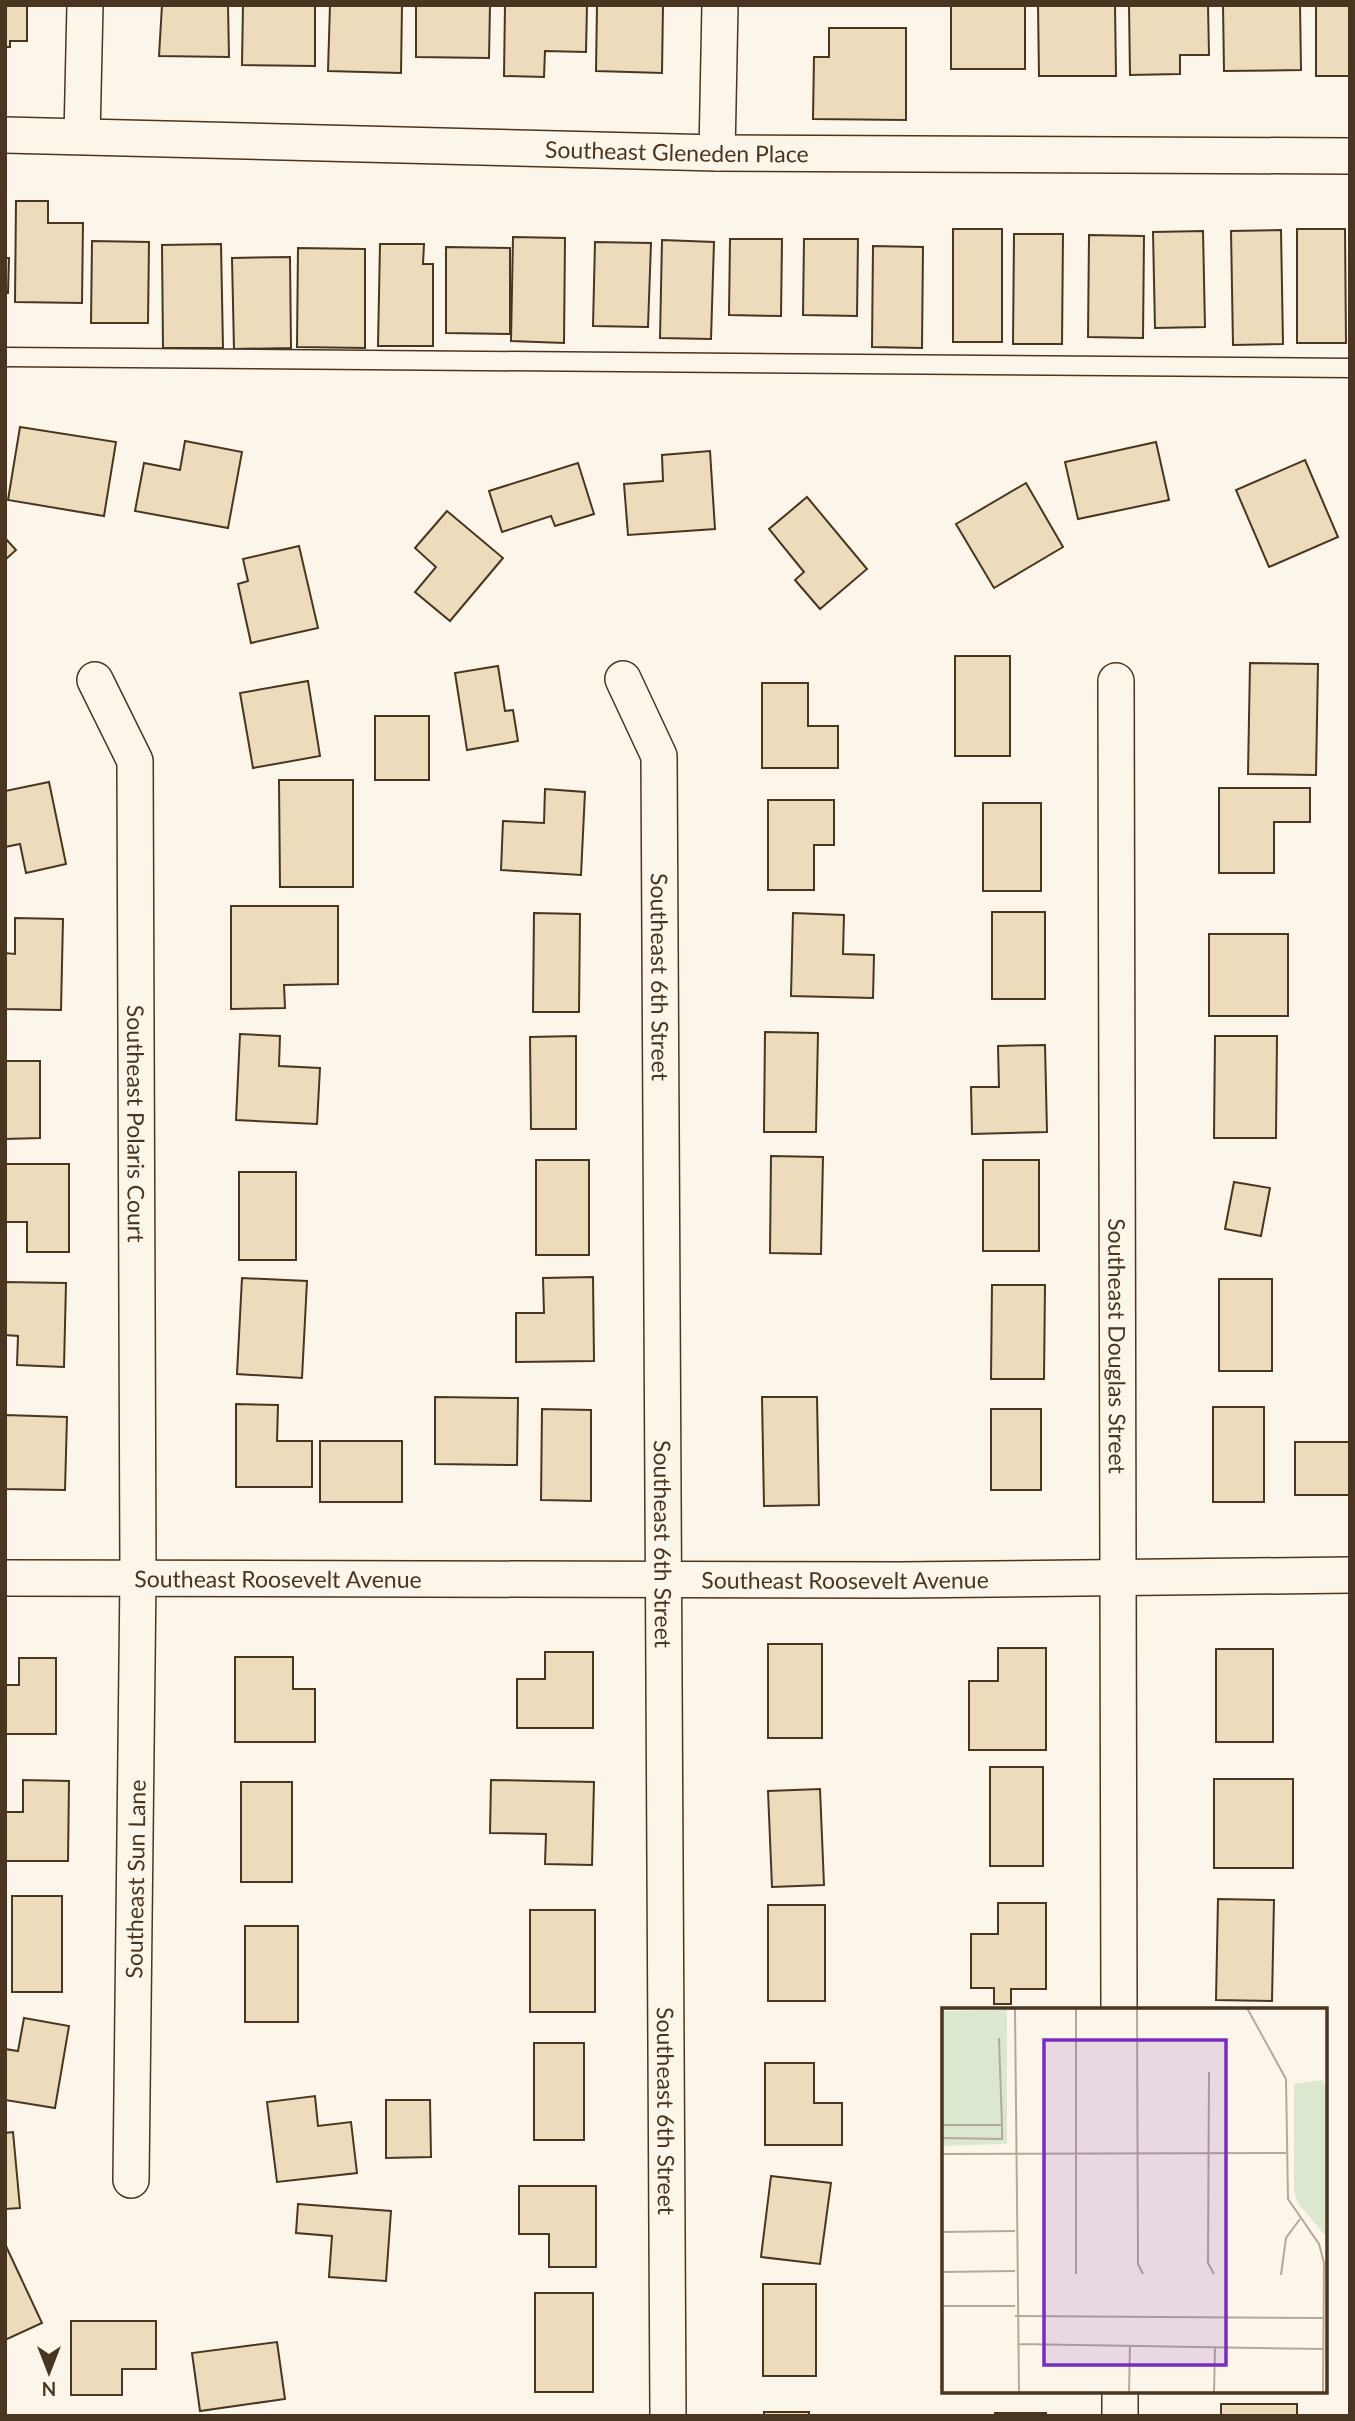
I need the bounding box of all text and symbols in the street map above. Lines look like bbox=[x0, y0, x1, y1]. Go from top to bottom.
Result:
street label: Southeast Gleneden Place bbox=[545, 135, 809, 167]
street label: Southeast 6th Street bbox=[646, 873, 675, 1082]
street label: Southeast Polaris Court bbox=[122, 1005, 151, 1243]
street label: Southeast Douglas Street bbox=[1103, 1218, 1132, 1475]
street label: Southeast 6th Street bbox=[649, 1440, 678, 1649]
street label: Southeast Roosevelt Avenue bbox=[134, 1564, 422, 1593]
street label: Southeast Roosevelt Avenue bbox=[701, 1565, 989, 1594]
street label: Southeast Sun Lane bbox=[119, 1779, 151, 1979]
street label: Southeast 6th Street bbox=[652, 2007, 681, 2216]
inset map bbox=[942, 2008, 1327, 2393]
north arrow bbox=[14, 2337, 84, 2407]
text: N bbox=[42, 2378, 56, 2401]

